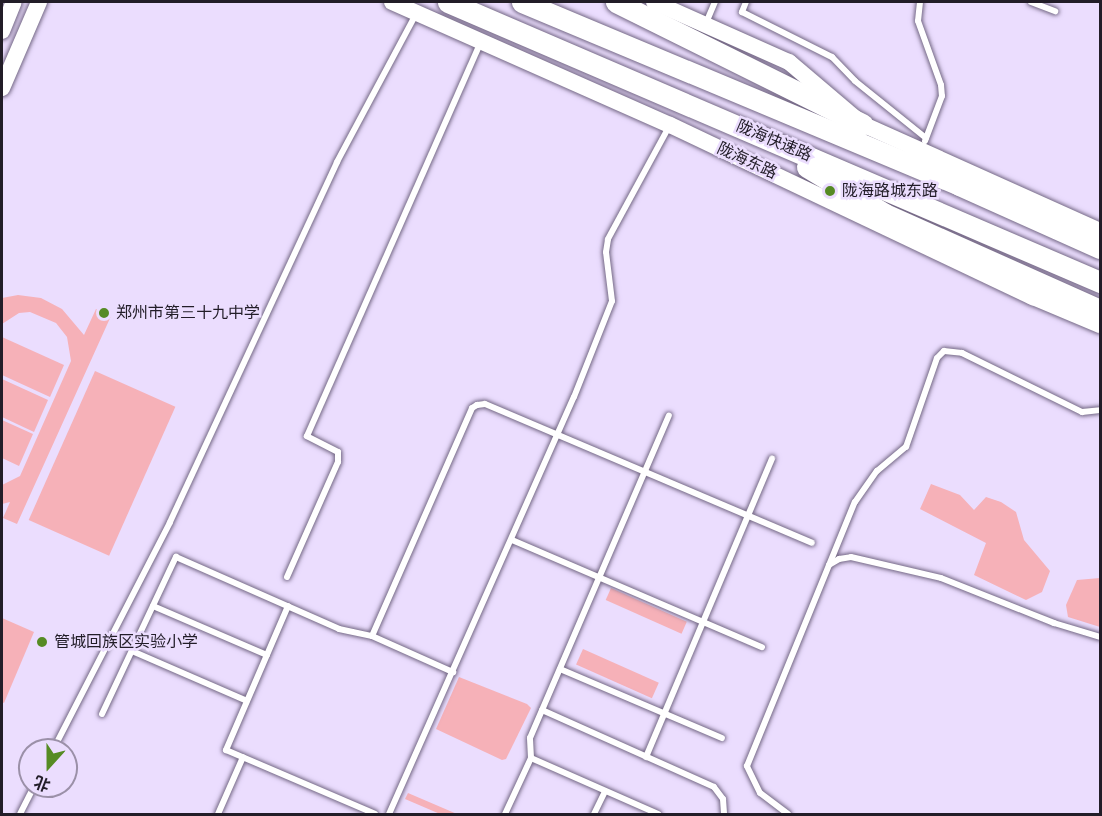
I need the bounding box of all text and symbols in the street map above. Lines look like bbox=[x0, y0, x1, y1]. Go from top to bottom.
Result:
street label: 陇海快速路 bbox=[733, 117, 815, 165]
street label: 陇海东路 bbox=[714, 139, 780, 183]
place label: 陇海路城东路 bbox=[842, 181, 938, 201]
marker: 陇海路城东路 bbox=[823, 184, 837, 198]
place label: 郑州市第三十九中学 bbox=[116, 303, 260, 323]
marker: 郑州市第三十九中学 bbox=[97, 306, 111, 320]
place label: 管城回族区实验小学 bbox=[54, 632, 198, 652]
marker: 管城回族区实验小学 bbox=[35, 635, 49, 649]
north arrow bbox=[18, 738, 78, 798]
text: 北 bbox=[32, 773, 53, 794]

